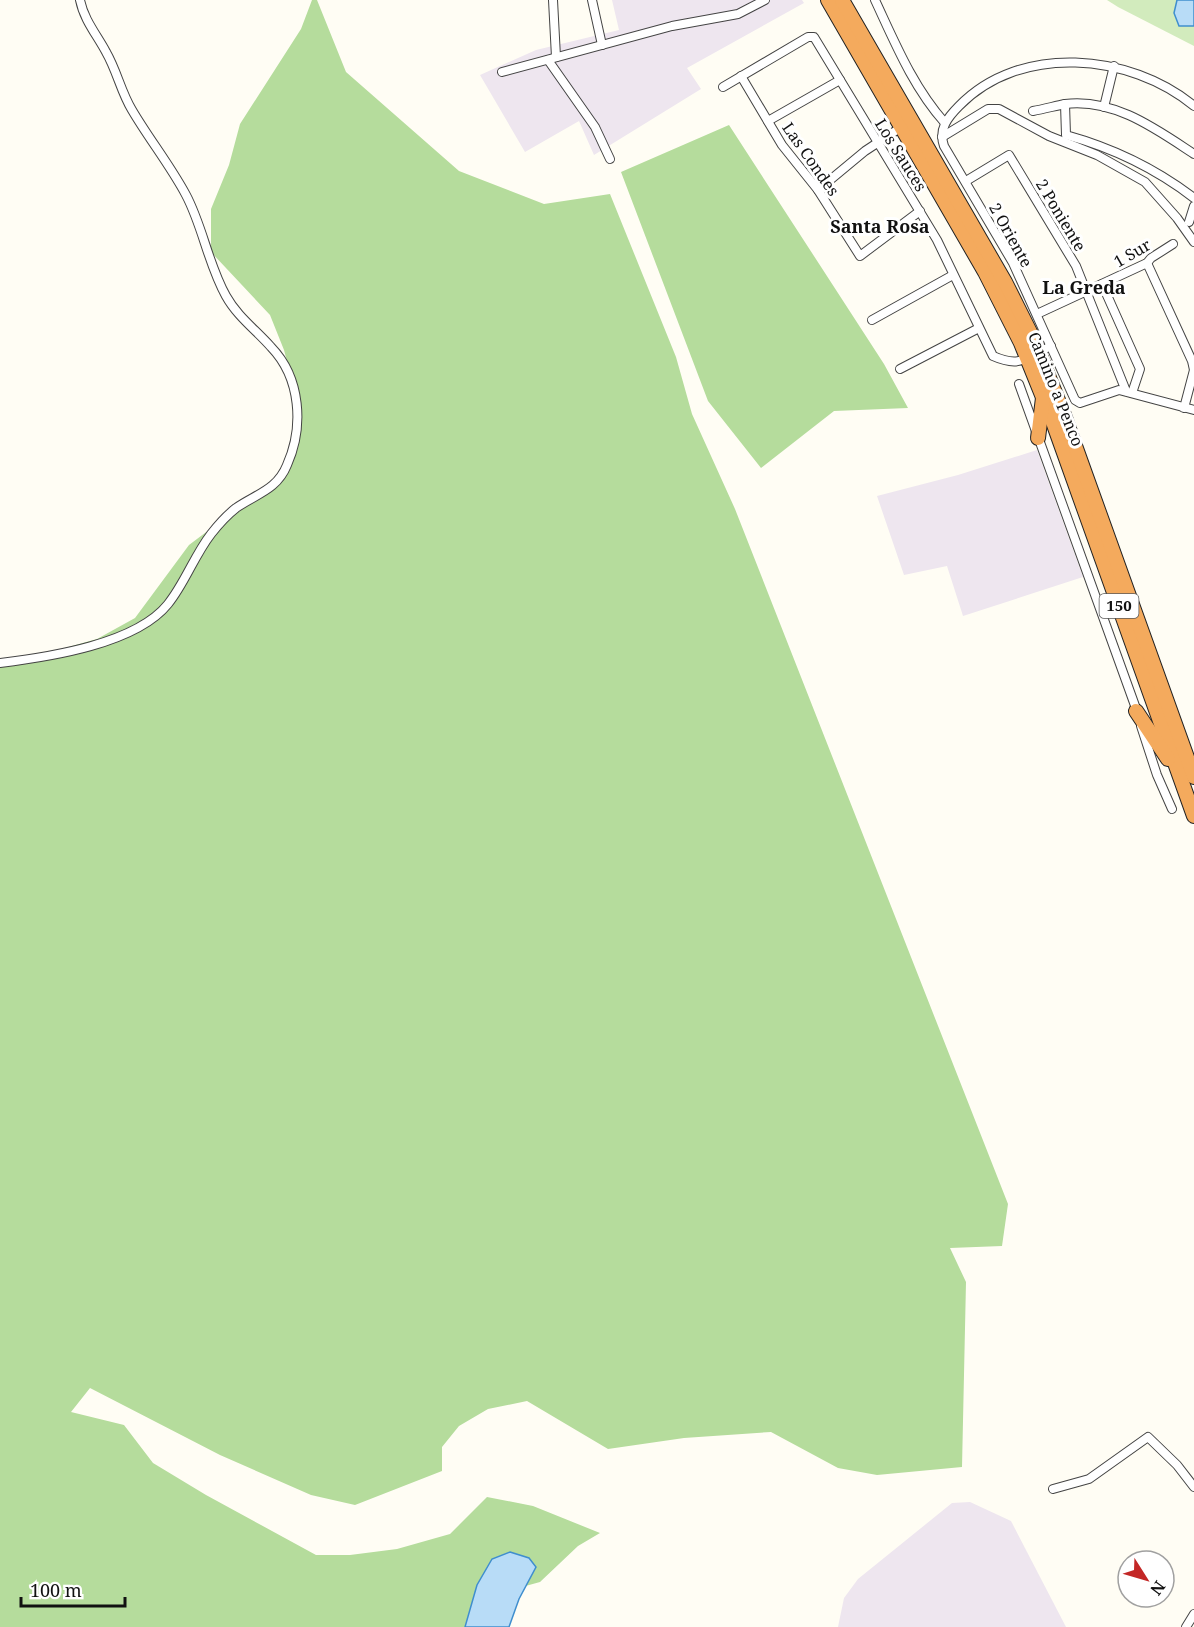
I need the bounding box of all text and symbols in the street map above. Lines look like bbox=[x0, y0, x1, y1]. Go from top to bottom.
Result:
street label: Los Sauces bbox=[870, 114, 932, 196]
street label: Las Condes bbox=[778, 118, 844, 200]
street label: 2 Poniente bbox=[1031, 175, 1091, 255]
street label: 2 Oriente bbox=[984, 199, 1038, 271]
district label: Santa Rosa bbox=[830, 214, 930, 238]
street label: 1 Sur bbox=[1109, 233, 1155, 272]
district label: La Greda bbox=[1042, 275, 1126, 299]
street label: Camino a Penco bbox=[1023, 329, 1089, 449]
road number: 150 bbox=[1100, 594, 1138, 618]
north arrow bbox=[1116, 1549, 1176, 1609]
scale bar bbox=[21, 1570, 124, 1608]
text: N bbox=[1145, 1576, 1171, 1600]
text: 100 m bbox=[30, 1578, 82, 1602]

